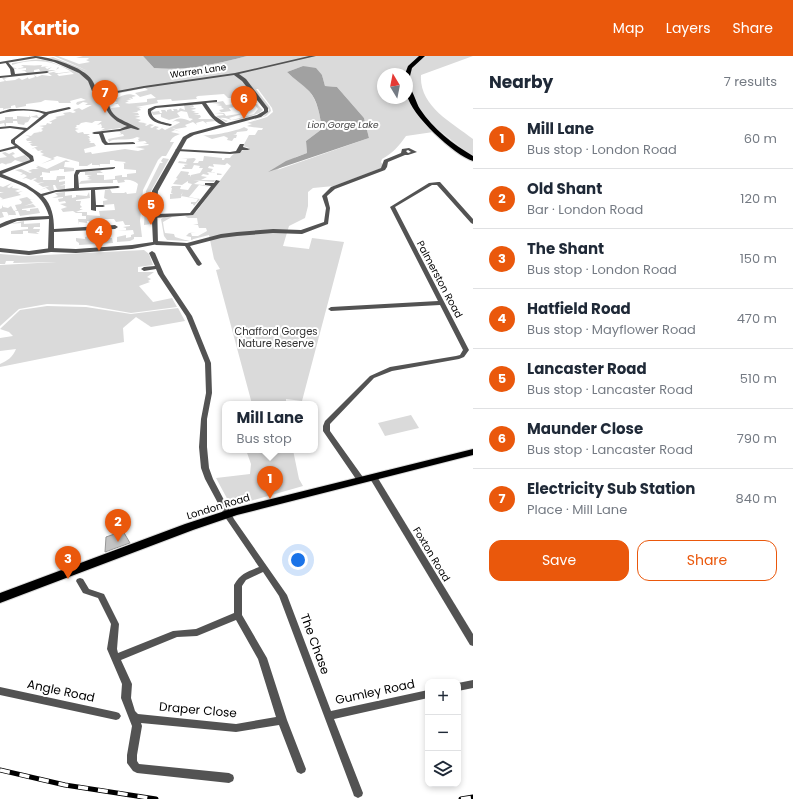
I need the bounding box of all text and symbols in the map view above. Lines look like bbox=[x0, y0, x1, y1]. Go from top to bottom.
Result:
text: Kartio bbox=[20, 15, 80, 42]
text: Map bbox=[613, 18, 644, 38]
text: Layers bbox=[666, 18, 710, 38]
text: Share bbox=[732, 18, 773, 38]
street label: Warren Lane bbox=[169, 61, 227, 81]
north arrow bbox=[377, 68, 413, 104]
text: Nearby bbox=[489, 70, 553, 94]
text: 7 results bbox=[724, 72, 777, 91]
pin: 7 bbox=[92, 80, 118, 113]
pin: 6 bbox=[231, 86, 257, 119]
text: Mill Lane bbox=[527, 118, 594, 139]
water label: Lion Gorge Lake bbox=[308, 119, 379, 131]
text: 1 bbox=[500, 129, 504, 148]
text: 60 m bbox=[744, 129, 777, 148]
text: Bus stop · London Road bbox=[527, 140, 677, 159]
text: Old Shant bbox=[527, 178, 602, 199]
text: 2 bbox=[498, 189, 506, 208]
text: 120 m bbox=[740, 189, 777, 208]
pin: 5 bbox=[138, 192, 164, 225]
text: Bar · London Road bbox=[527, 200, 643, 219]
pin: 4 bbox=[86, 218, 112, 251]
street label: Palmerston Road bbox=[413, 238, 466, 321]
text: The Shant bbox=[527, 238, 604, 259]
text: 3 bbox=[498, 249, 506, 268]
text: 150 m bbox=[740, 249, 777, 268]
text: Bus stop · London Road bbox=[527, 260, 677, 279]
text: Hatfield Road bbox=[527, 298, 631, 319]
text: 4 bbox=[498, 309, 506, 328]
text: 470 m bbox=[737, 309, 777, 328]
text: Bus stop · Mayflower Road bbox=[527, 320, 696, 339]
park label: Chafford Gorges Nature Reserve bbox=[234, 324, 318, 351]
text: Lancaster Road bbox=[527, 358, 647, 379]
text: 5 bbox=[498, 369, 506, 388]
text: 510 m bbox=[740, 369, 777, 388]
text: Bus stop · Lancaster Road bbox=[527, 380, 693, 399]
popup bbox=[222, 401, 318, 453]
text: Mill Lane bbox=[237, 407, 303, 428]
text: Maunder Close bbox=[527, 418, 643, 439]
text: Bus stop bbox=[237, 429, 292, 448]
text: 6 bbox=[498, 429, 506, 448]
text: 790 m bbox=[737, 429, 777, 448]
text: Bus stop · Lancaster Road bbox=[527, 440, 693, 459]
pin: 1 bbox=[257, 466, 283, 499]
text: Electricity Sub Station bbox=[527, 478, 695, 499]
text: 7 bbox=[499, 489, 505, 508]
text: 840 m bbox=[736, 489, 777, 508]
street label: London Road bbox=[185, 490, 252, 523]
text: Place · Mill Lane bbox=[527, 500, 627, 519]
pin: 2 bbox=[105, 509, 131, 542]
street label: Foxton Road bbox=[409, 524, 454, 584]
button: Save bbox=[489, 540, 629, 581]
button: Share bbox=[637, 540, 777, 581]
pin: 3 bbox=[55, 546, 81, 579]
your location bbox=[288, 550, 308, 570]
street label: The Chase bbox=[297, 611, 334, 677]
street label: Angle Road bbox=[26, 675, 96, 706]
street label: Gumley Road bbox=[334, 675, 416, 708]
map controls bbox=[425, 679, 461, 787]
button: + bbox=[425, 679, 461, 715]
street label: Draper Close bbox=[158, 698, 238, 721]
button: − bbox=[425, 715, 461, 751]
button: layers bbox=[425, 751, 461, 787]

